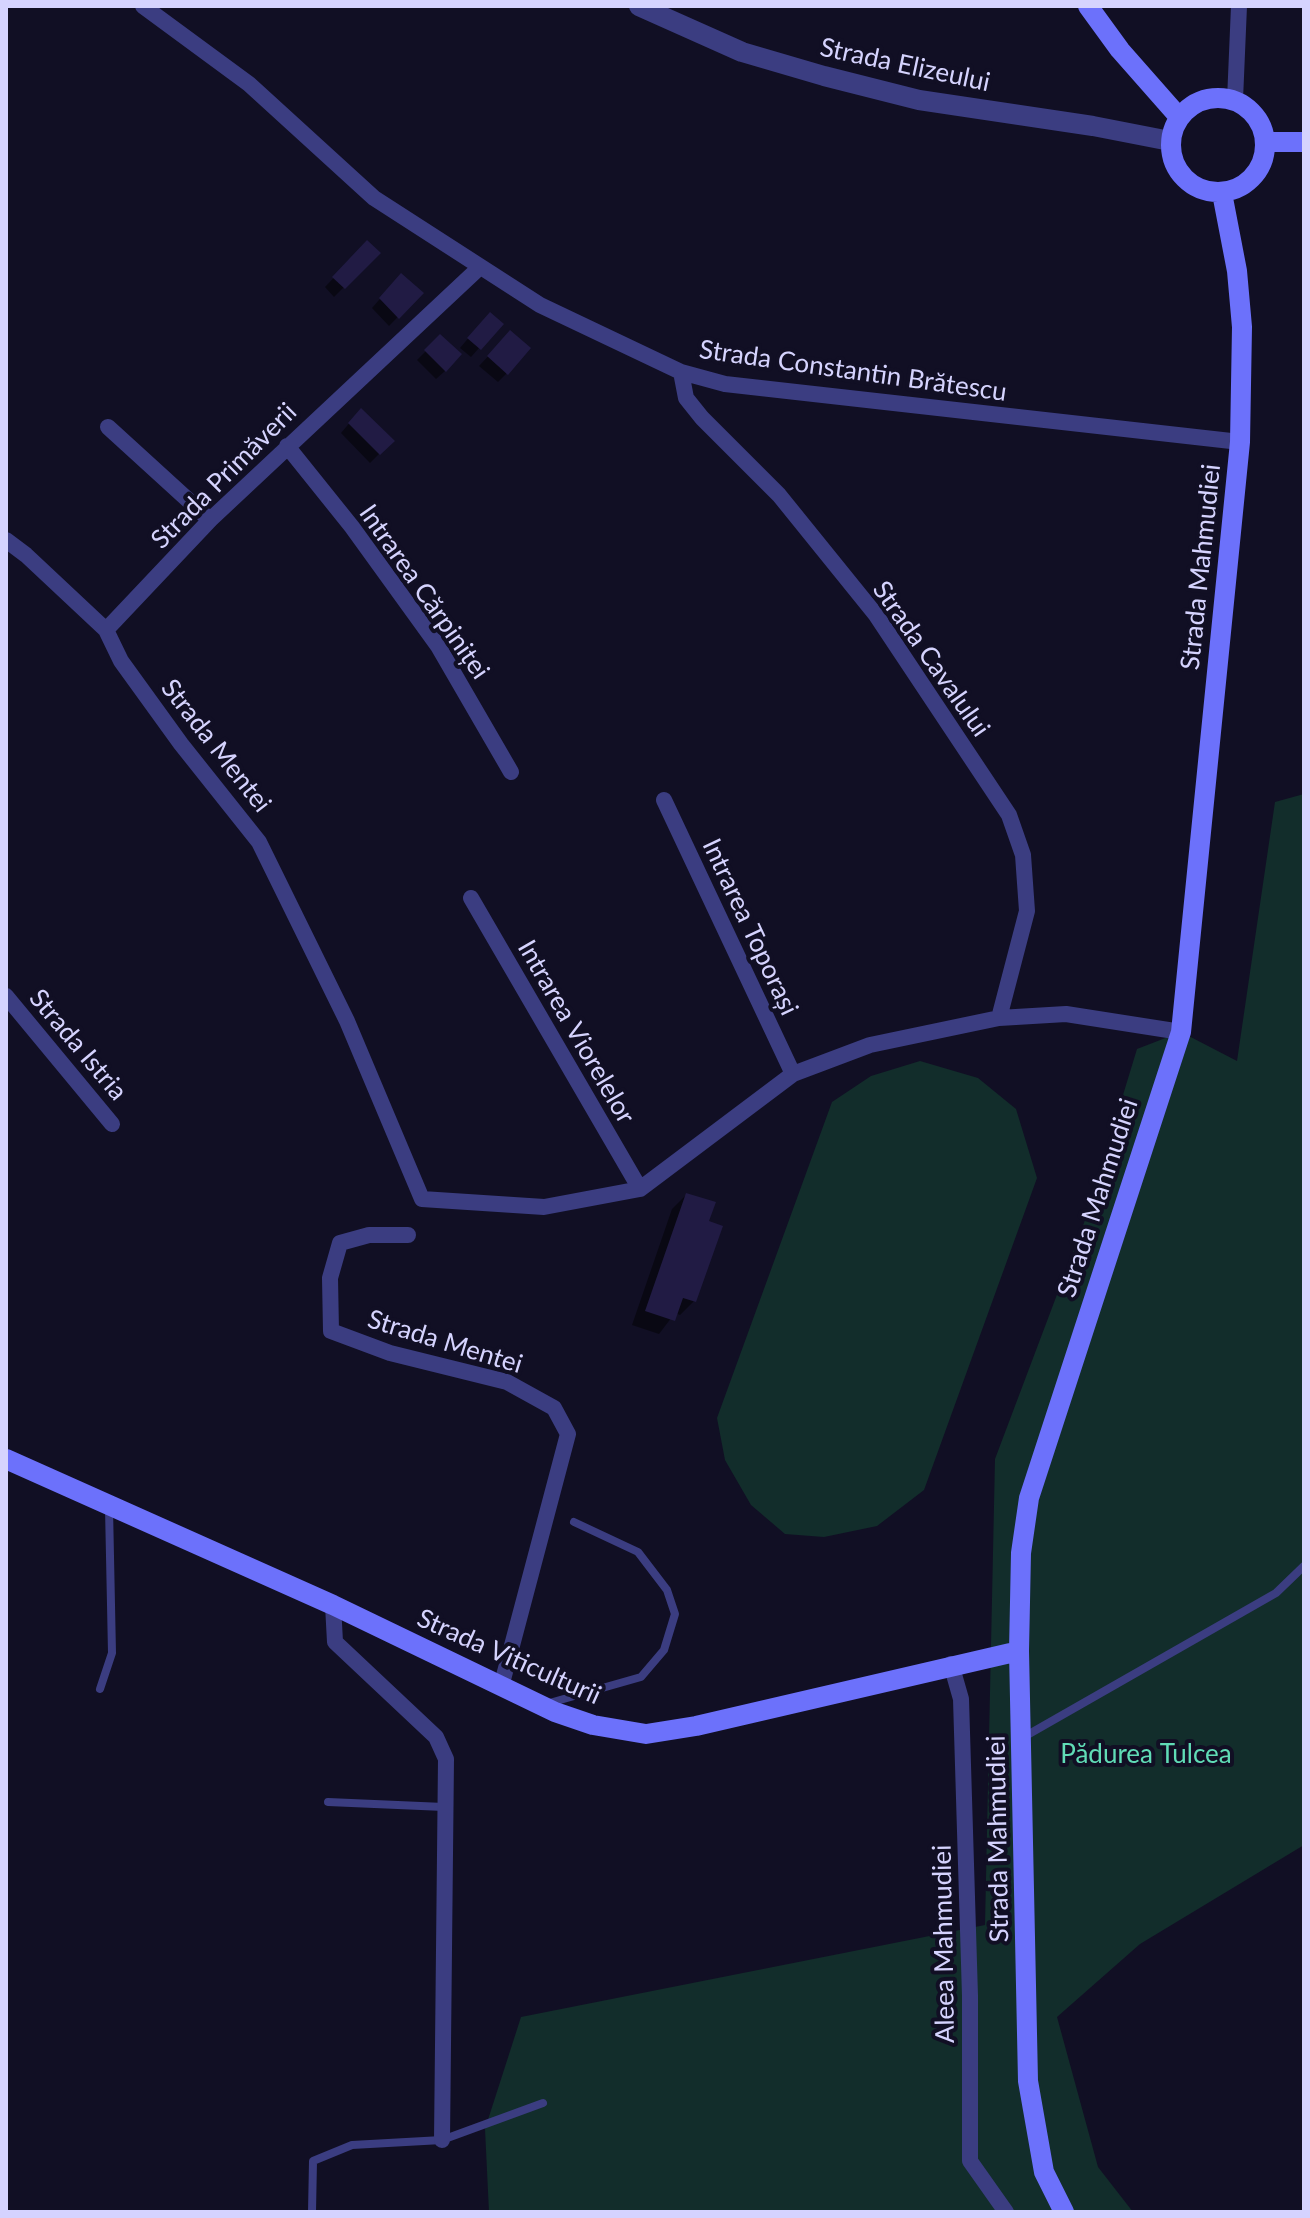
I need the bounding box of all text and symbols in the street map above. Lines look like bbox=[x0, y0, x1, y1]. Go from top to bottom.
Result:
street label: Strada Elizeului bbox=[817, 32, 993, 98]
street label: Strada Constantin Brătescu bbox=[697, 334, 1009, 408]
street label: Strada Primăverii bbox=[145, 397, 303, 555]
street label: Strada Mahmudiei bbox=[1175, 462, 1227, 672]
street label: Intrarea Cărpiniței bbox=[352, 499, 496, 685]
street label: Strada Cavalului bbox=[866, 575, 996, 743]
street label: Strada Mentei bbox=[154, 673, 278, 819]
street label: Intrarea Toporași bbox=[695, 834, 805, 1020]
street label: Intrarea Viorelelor bbox=[511, 935, 641, 1129]
street label: Strada Istria bbox=[23, 983, 133, 1107]
street label: Strada Mahmudiei bbox=[1051, 1095, 1145, 1301]
street label: Strada Mentei bbox=[364, 1304, 526, 1380]
street label: Strada Viticulturii bbox=[412, 1603, 606, 1711]
street label: Strada Mahmudiei bbox=[981, 1735, 1015, 1943]
park label: Pădurea Tulcea bbox=[1060, 1739, 1232, 1771]
street label: Aleea Mahmudiei bbox=[927, 1844, 961, 2044]

